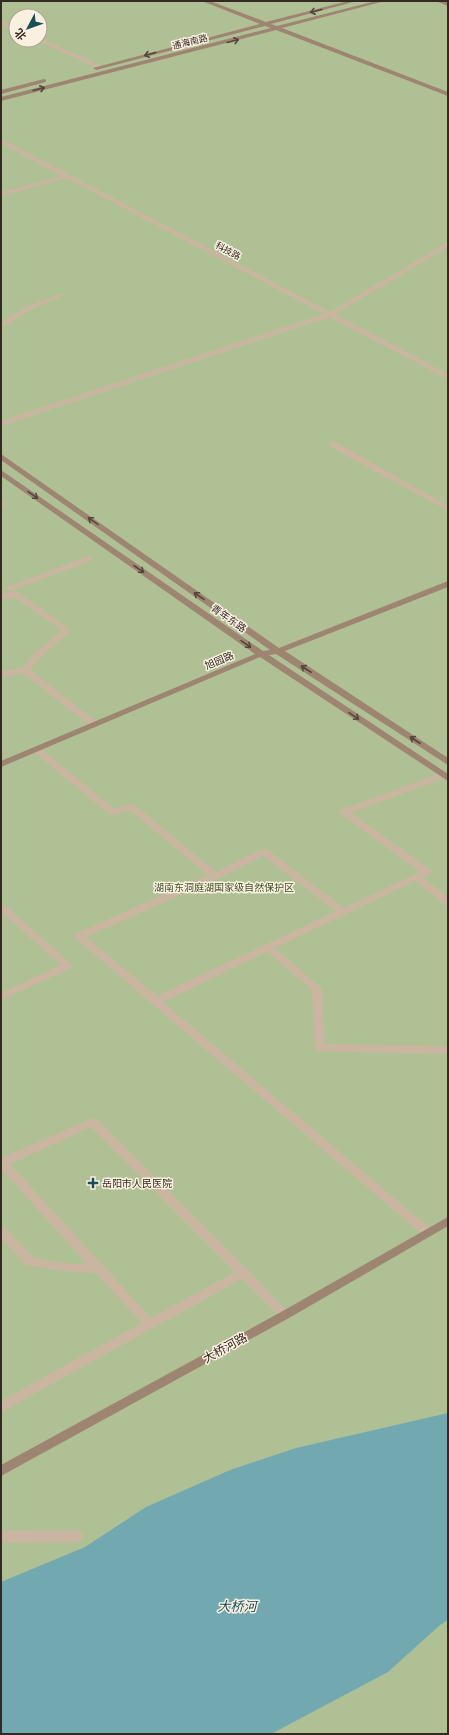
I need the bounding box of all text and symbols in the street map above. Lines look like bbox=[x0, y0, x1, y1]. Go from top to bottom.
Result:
one-way arrow bbox=[310, 7, 323, 15]
north arrow bbox=[8, 8, 48, 48]
text: 北 bbox=[12, 26, 29, 43]
street label: 通海南路 bbox=[171, 32, 209, 51]
one-way arrow bbox=[226, 36, 239, 44]
one-way arrow bbox=[143, 51, 156, 58]
one-way arrow bbox=[32, 85, 45, 93]
street label: 科技路 bbox=[214, 239, 243, 262]
one-way arrow bbox=[27, 490, 38, 499]
one-way arrow bbox=[88, 517, 99, 525]
one-way arrow bbox=[134, 565, 145, 573]
one-way arrow bbox=[194, 592, 205, 600]
street label: 青年东路 bbox=[209, 602, 249, 634]
one-way arrow bbox=[240, 640, 251, 648]
street label: 旭园路 bbox=[203, 649, 235, 671]
one-way arrow bbox=[301, 665, 312, 674]
one-way arrow bbox=[348, 712, 359, 720]
one-way arrow bbox=[410, 736, 421, 744]
park label: 湖南东洞庭湖国家级自然保护区 bbox=[154, 881, 294, 893]
marker: 岳阳市人民医院 bbox=[87, 1177, 99, 1189]
place label: 岳阳市人民医院 bbox=[102, 1177, 172, 1189]
street label: 大桥河路 bbox=[200, 1329, 249, 1366]
water label: 大桥河 bbox=[217, 1598, 259, 1614]

